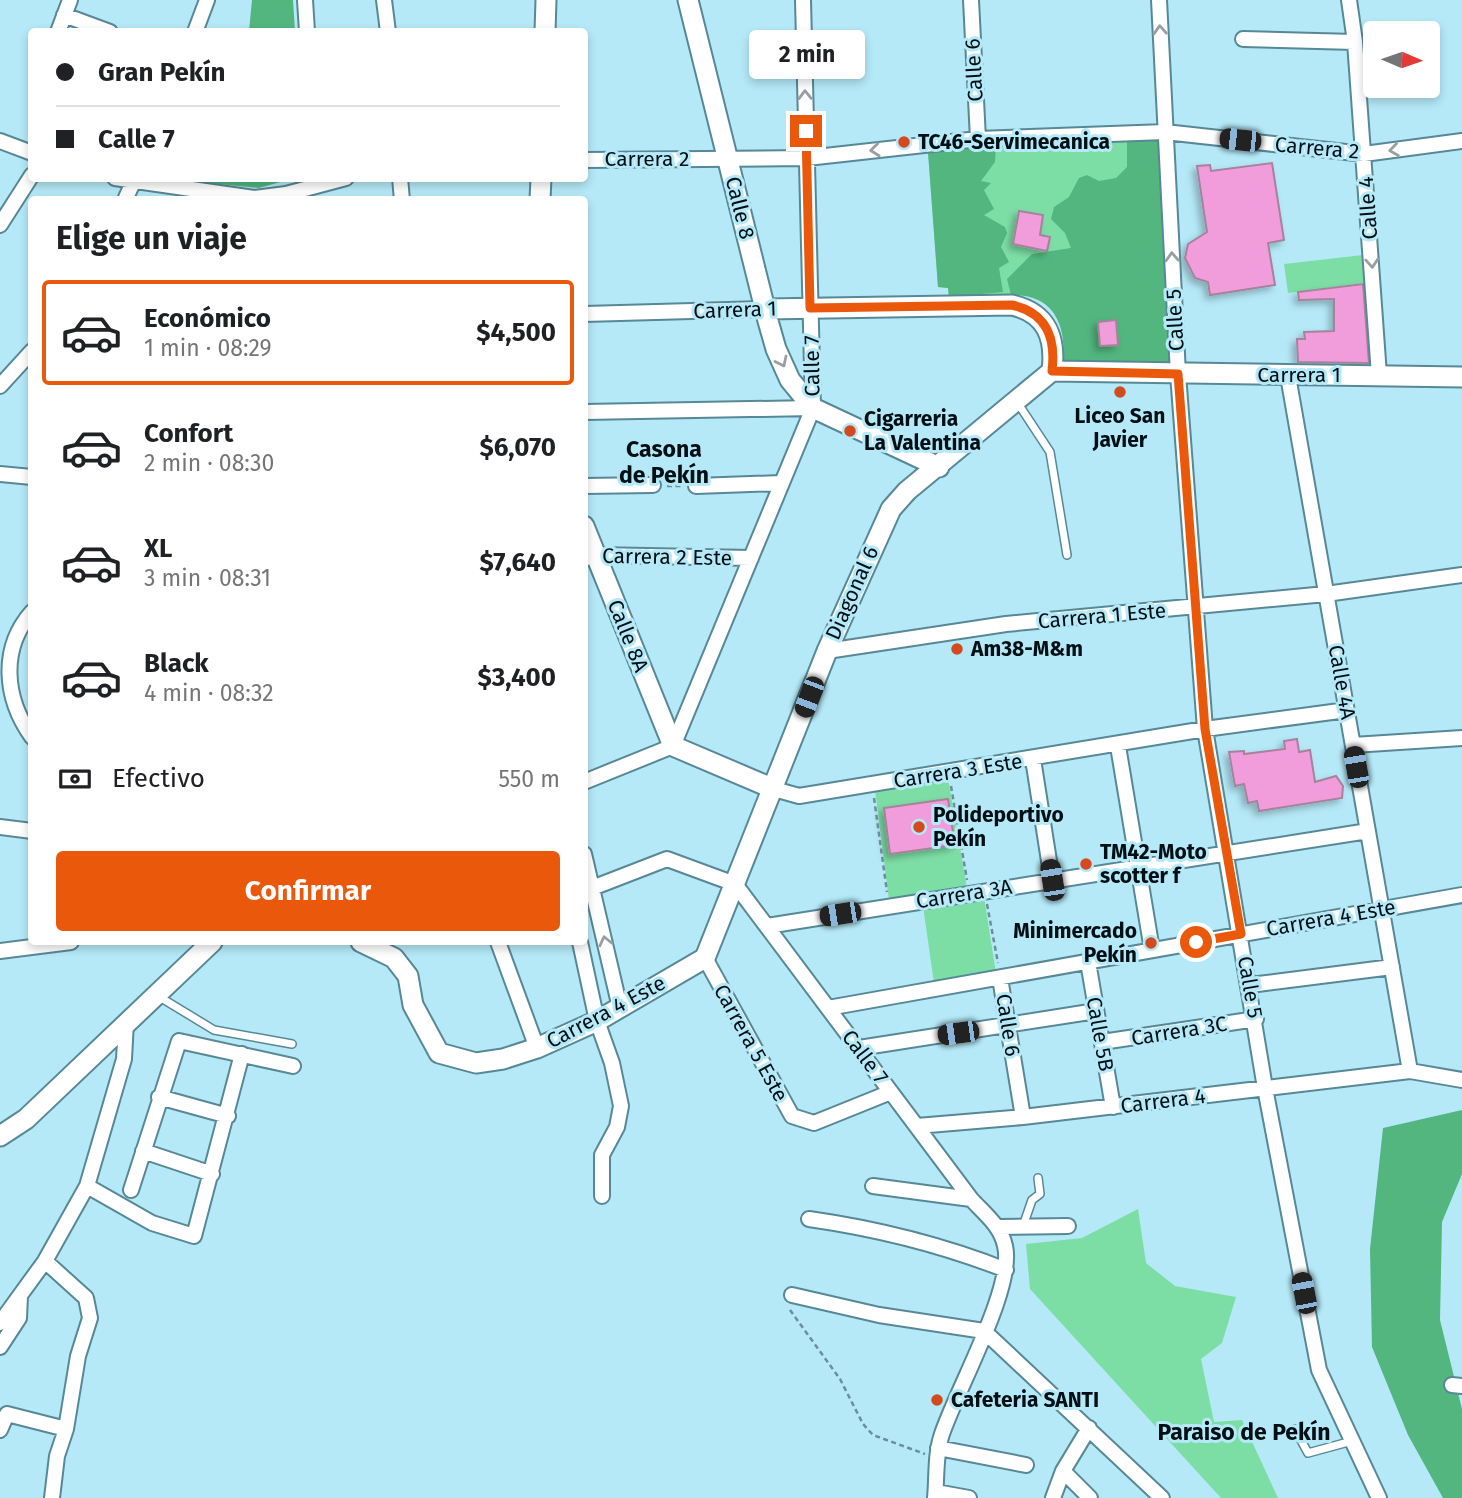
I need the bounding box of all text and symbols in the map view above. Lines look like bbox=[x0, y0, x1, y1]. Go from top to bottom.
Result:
north arrow bbox=[1363, 21, 1440, 98]
map controls bbox=[1363, 21, 1440, 98]
one-way arrow bbox=[1153, 24, 1168, 35]
callout: 2 min bbox=[748, 30, 864, 78]
street label: Calle 6 bbox=[959, 38, 989, 102]
text: 2 min bbox=[779, 40, 835, 68]
text: Gran Pekín bbox=[98, 57, 226, 88]
one-way arrow bbox=[798, 89, 813, 100]
route end bbox=[790, 115, 822, 147]
text: Calle 7 bbox=[98, 124, 175, 155]
car bbox=[1219, 127, 1262, 153]
place label: TC46-Servimecanica bbox=[918, 129, 1110, 155]
street label: Carrera 2 bbox=[1274, 131, 1360, 165]
marker: TC46-Servimecanica bbox=[896, 134, 912, 150]
one-way arrow bbox=[1389, 142, 1400, 157]
one-way arrow bbox=[869, 143, 881, 158]
street label: Carrera 2 bbox=[605, 146, 689, 172]
street label: Calle 8 bbox=[720, 174, 760, 242]
street label: Calle 4 bbox=[1353, 176, 1383, 240]
text: Elige un viaje bbox=[56, 219, 247, 257]
one-way arrow bbox=[1164, 251, 1179, 262]
one-way arrow bbox=[1364, 258, 1379, 269]
street label: Calle 5 bbox=[1160, 288, 1190, 352]
street label: Carrera 1 bbox=[693, 296, 777, 324]
icon: car bbox=[60, 301, 123, 364]
text: Económico bbox=[144, 303, 271, 334]
text: $4,500 bbox=[476, 317, 556, 348]
text: 1 min · 08:29 bbox=[144, 334, 272, 362]
street label: Calle 7 bbox=[798, 335, 826, 397]
one-way arrow bbox=[774, 355, 788, 367]
street label: Carrera 1 bbox=[1257, 362, 1341, 388]
marker: Liceo San Javier bbox=[1112, 384, 1128, 400]
place label: Liceo San Javier bbox=[1075, 403, 1165, 453]
place label: Cigarreria La Valentina bbox=[864, 406, 981, 456]
icon: car bbox=[60, 416, 123, 479]
text: Confort bbox=[144, 418, 233, 449]
marker: Cigarreria La Valentina bbox=[842, 423, 858, 439]
text: $6,070 bbox=[479, 432, 556, 463]
district label: Casona de Pekín bbox=[619, 435, 709, 489]
text: 2 min · 08:30 bbox=[144, 449, 274, 477]
icon: car bbox=[60, 531, 123, 594]
text: XL bbox=[144, 533, 172, 564]
street label: Diagonal 6 bbox=[820, 542, 884, 644]
street label: Carrera 2 Este bbox=[602, 543, 732, 571]
text: $7,640 bbox=[480, 547, 556, 578]
text: 3 min · 08:31 bbox=[144, 564, 271, 592]
street label: Calle 8A bbox=[602, 596, 654, 676]
street label: Carrera 1 Este bbox=[1037, 597, 1167, 635]
place label: Am38-M&m bbox=[970, 636, 1083, 662]
marker: Am38-M&m bbox=[949, 641, 965, 657]
street label: Calle 4A bbox=[1323, 643, 1361, 721]
icon: car bbox=[60, 646, 123, 709]
text: Black bbox=[144, 648, 209, 679]
text: $3,400 bbox=[477, 662, 556, 693]
car bbox=[792, 674, 827, 720]
text: 4 min · 08:32 bbox=[144, 679, 274, 707]
car bbox=[1343, 744, 1370, 790]
street label: Carrera 3 Este bbox=[892, 748, 1024, 794]
icon: cash bbox=[56, 760, 94, 798]
text: Efectivo bbox=[112, 763, 205, 794]
text: 550 m bbox=[498, 765, 560, 793]
place label: Polideportivo Pekín bbox=[933, 802, 1064, 852]
marker: Polideportivo Pekín bbox=[911, 819, 927, 835]
place label: TM42-Moto scotter f bbox=[1100, 839, 1207, 889]
button: Confirmar bbox=[56, 851, 560, 931]
marker: TM42-Moto scotter f bbox=[1078, 856, 1094, 872]
car bbox=[1039, 858, 1066, 902]
street label: Carrera 3A bbox=[914, 874, 1014, 914]
street label: Carrera 4 Este bbox=[1264, 894, 1398, 942]
car bbox=[818, 900, 863, 928]
place label: Minimercado Pekín bbox=[1013, 918, 1137, 968]
route start bbox=[1180, 926, 1212, 958]
one-way arrow bbox=[598, 935, 613, 947]
marker: Minimercado Pekín bbox=[1143, 935, 1159, 951]
street label: Calle 5 bbox=[1232, 954, 1268, 1020]
street label: Carrera 4 Este bbox=[542, 970, 670, 1054]
street label: Carrera 5 Este bbox=[708, 980, 794, 1106]
street label: Calle 6 bbox=[990, 992, 1026, 1058]
street label: Calle 5B bbox=[1081, 995, 1119, 1073]
street label: Carrera 3C bbox=[1129, 1011, 1229, 1051]
car bbox=[936, 1020, 981, 1046]
street label: Calle 7 bbox=[836, 1025, 894, 1089]
street label: Carrera 4 bbox=[1119, 1083, 1207, 1119]
car bbox=[1290, 1270, 1319, 1316]
place label: Cafeteria SANTI bbox=[951, 1387, 1099, 1413]
marker: Cafeteria SANTI bbox=[929, 1392, 945, 1408]
district label: Paraiso de Pekín bbox=[1158, 1418, 1330, 1446]

